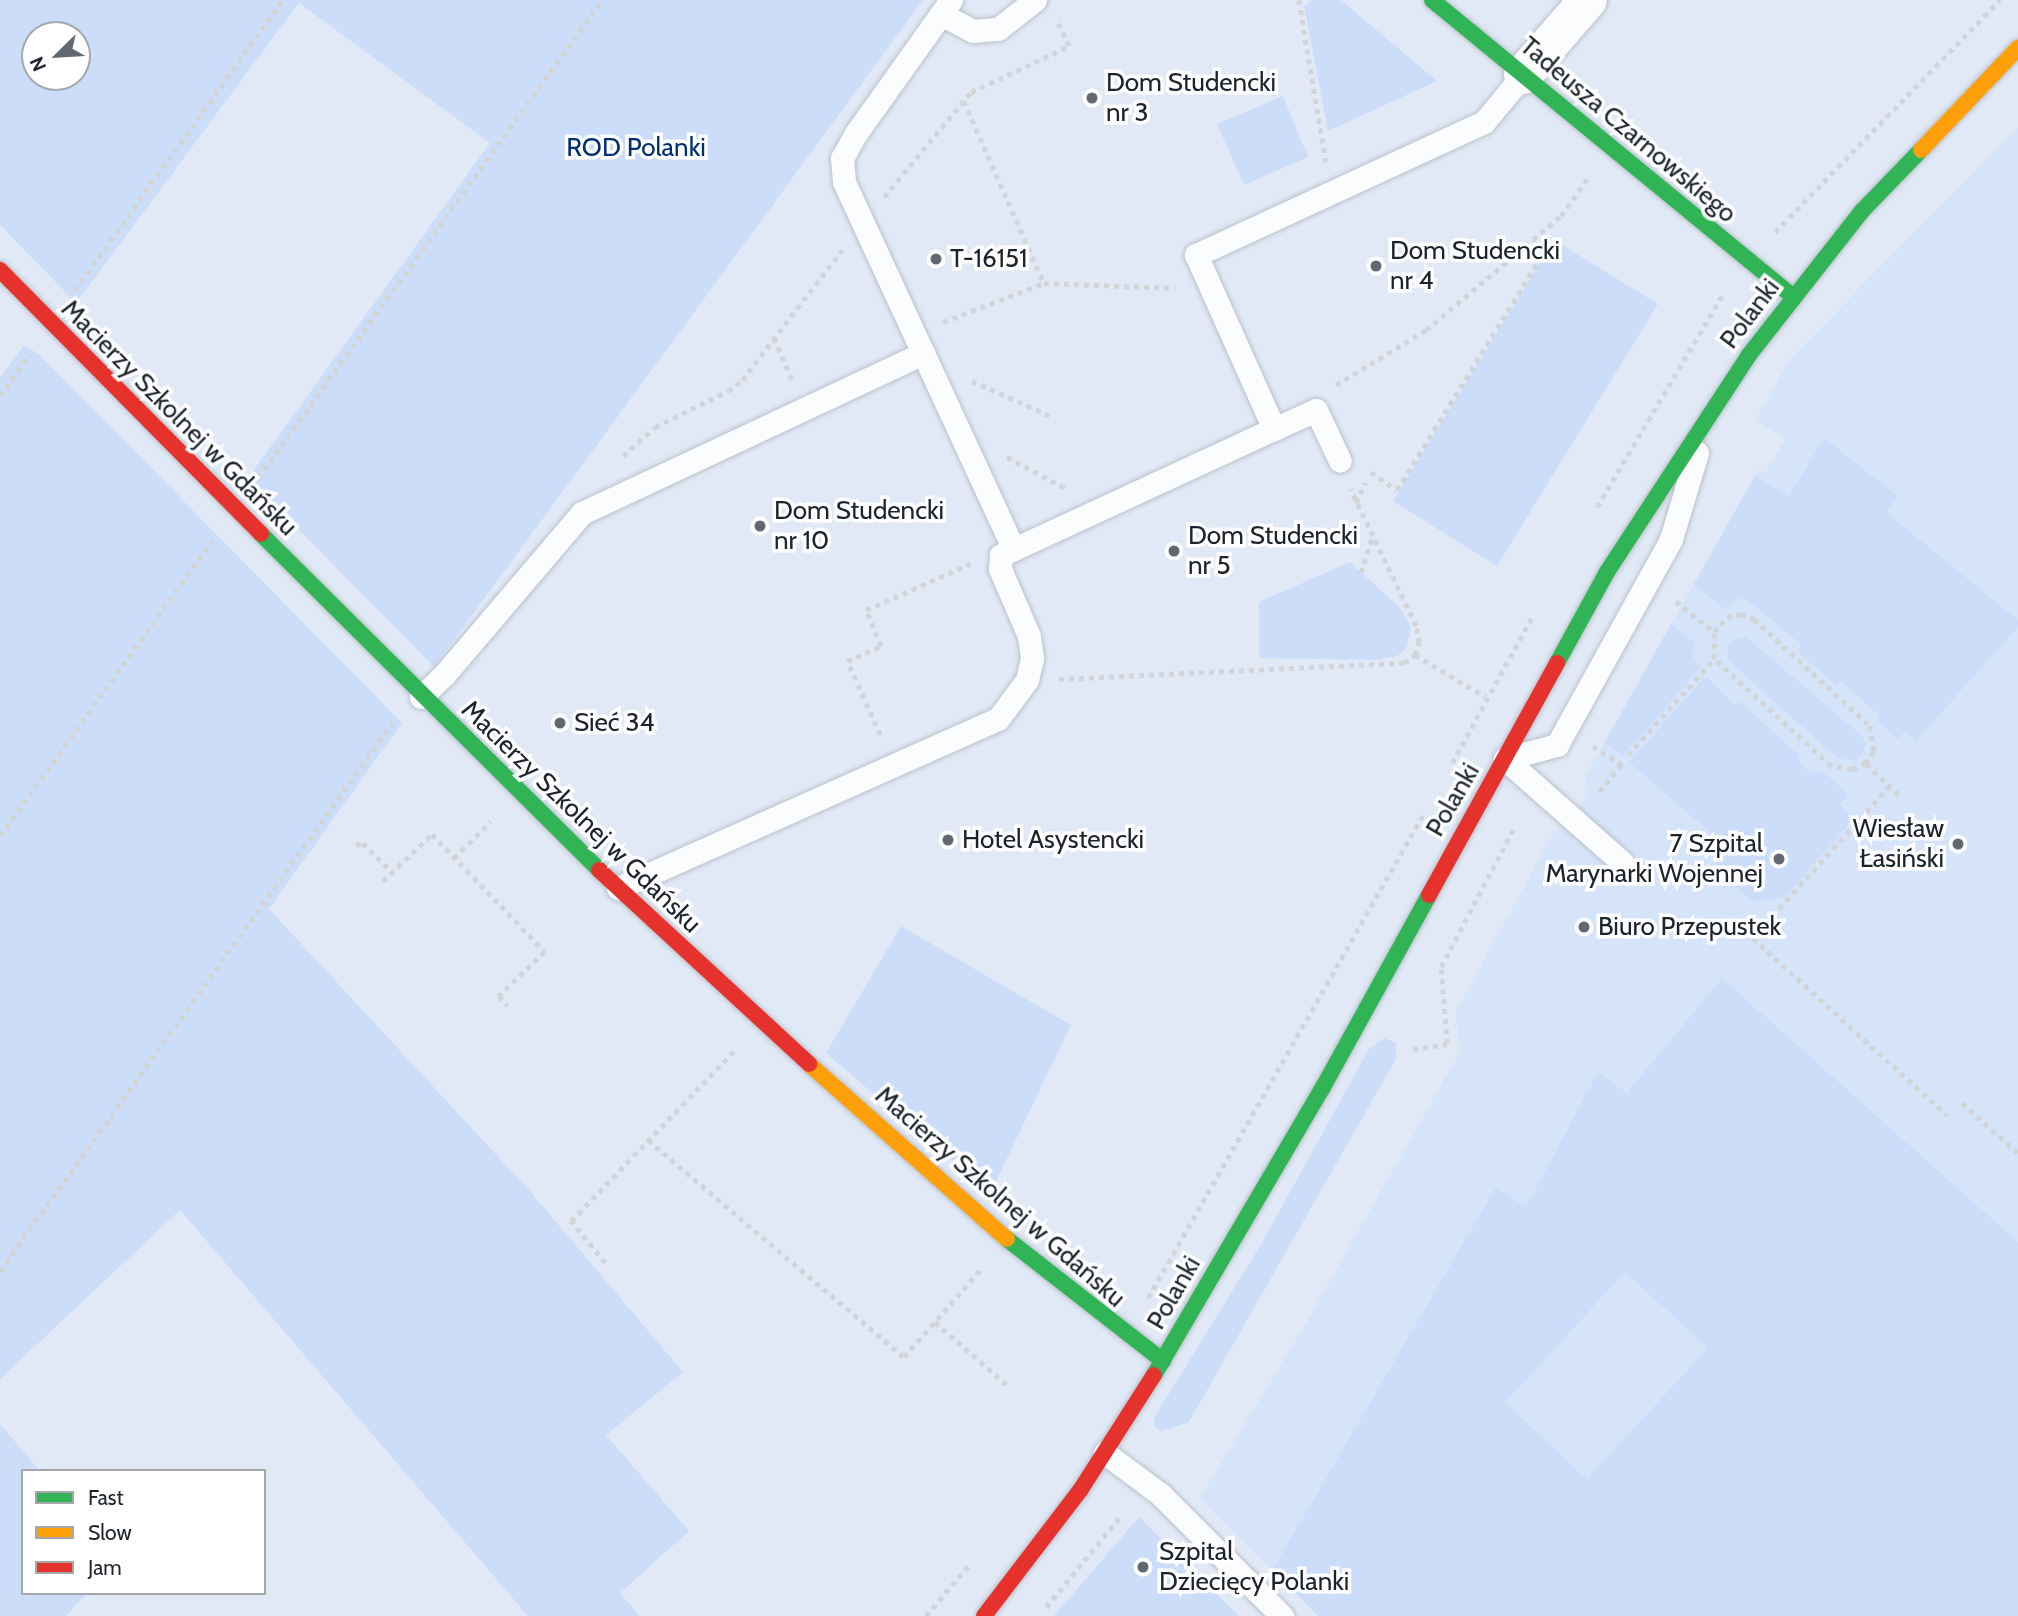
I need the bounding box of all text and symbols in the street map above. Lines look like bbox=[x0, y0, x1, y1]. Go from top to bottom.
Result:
north arrow bbox=[21, 21, 91, 91]
street label: Tadeusza Czarnowskiego bbox=[1514, 30, 1742, 230]
text: N bbox=[25, 53, 51, 75]
place label: Dom Studencki nr 3 bbox=[1106, 67, 1276, 128]
marker: Dom Studencki nr 3 bbox=[1084, 90, 1100, 106]
park label: ROD Polanki bbox=[566, 132, 706, 164]
place label: Dom Studencki nr 4 bbox=[1390, 235, 1560, 296]
place label: T-16151 bbox=[950, 243, 1028, 275]
marker: T-16151 bbox=[928, 251, 944, 267]
marker: Dom Studencki nr 4 bbox=[1368, 258, 1384, 274]
street label: Polanki bbox=[1714, 273, 1786, 355]
street label: Macierzy Szkolnej w Gdańsku bbox=[55, 294, 303, 542]
place label: Dom Studencki nr 10 bbox=[774, 495, 944, 556]
marker: Dom Studencki nr 10 bbox=[752, 518, 768, 534]
place label: Dom Studencki nr 5 bbox=[1188, 520, 1358, 582]
marker: Dom Studencki nr 5 bbox=[1166, 543, 1182, 559]
street label: Macierzy Szkolnej w Gdańsku bbox=[455, 694, 707, 940]
place label: Sieć 34 bbox=[574, 707, 655, 739]
marker: Sieć 34 bbox=[552, 715, 568, 731]
street label: Polanki bbox=[1420, 758, 1486, 842]
place label: Wiesław Łasiński bbox=[1853, 813, 1944, 874]
place label: Hotel Asystencki bbox=[962, 824, 1144, 856]
place label: 7 Szpital Marynarki Wojennej bbox=[1545, 828, 1763, 890]
marker: Hotel Asystencki bbox=[940, 832, 956, 848]
marker: Wiesław Łasiński bbox=[1950, 836, 1966, 852]
marker: 7 Szpital Marynarki Wojennej bbox=[1769, 849, 1789, 869]
place label: Biuro Przepustek bbox=[1598, 911, 1781, 943]
marker: Biuro Przepustek bbox=[1576, 919, 1592, 935]
street label: Macierzy Szkolnej w Gdańsku bbox=[869, 1080, 1131, 1314]
street label: Polanki bbox=[1141, 1251, 1207, 1335]
legend bbox=[21, 1469, 266, 1595]
text: Fast bbox=[88, 1485, 124, 1510]
text: Slow bbox=[88, 1520, 132, 1545]
place label: Szpital Dziecięcy Polanki bbox=[1159, 1536, 1349, 1598]
text: Jam bbox=[88, 1555, 122, 1580]
marker: Szpital Dziecięcy Polanki bbox=[1133, 1557, 1153, 1577]

